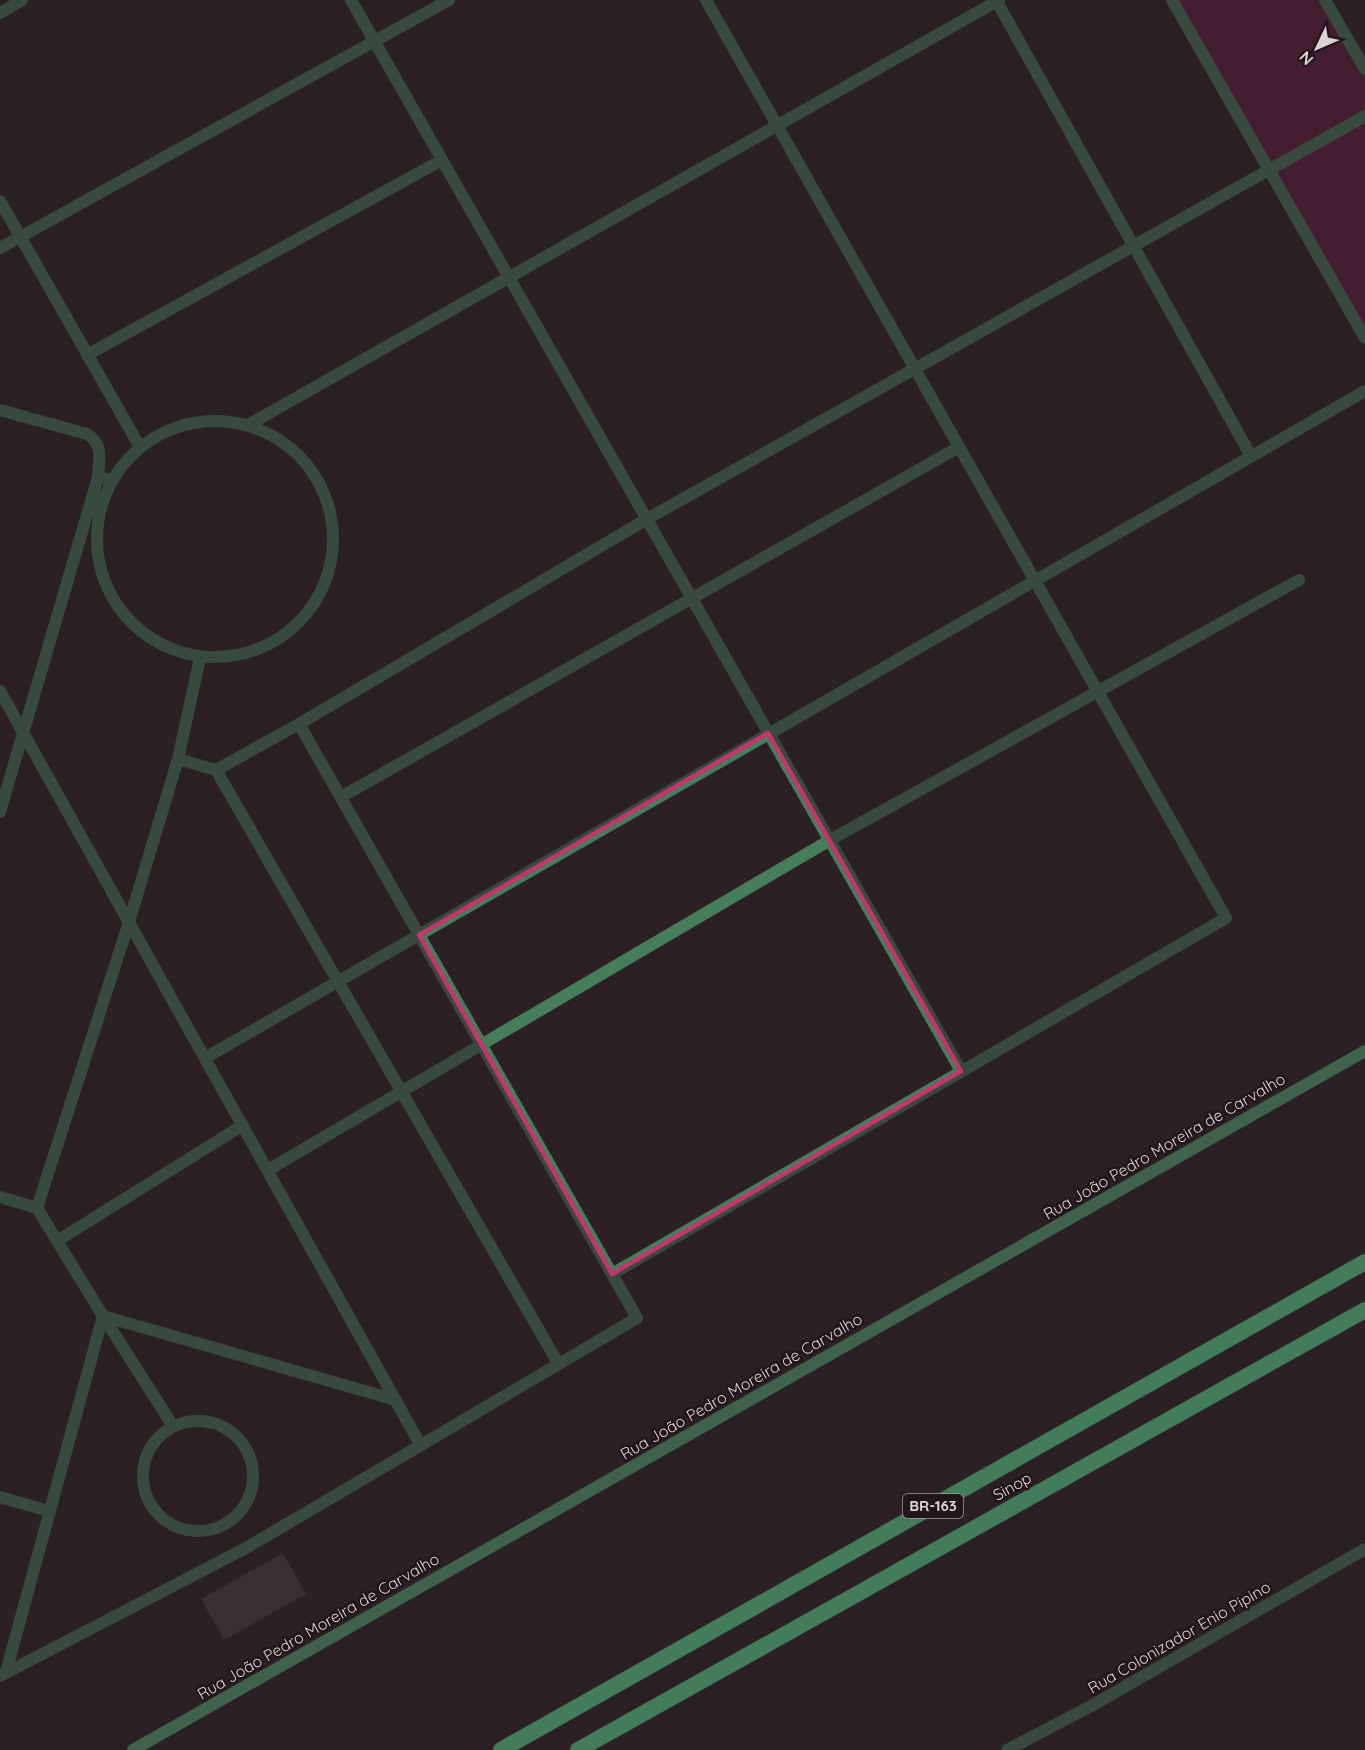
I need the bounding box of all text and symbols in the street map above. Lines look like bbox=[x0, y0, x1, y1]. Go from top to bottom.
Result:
north arrow bbox=[1287, 18, 1347, 78]
text: N bbox=[1295, 47, 1317, 70]
street label: Rua João Pedro Moreira de Carvalho bbox=[1039, 1068, 1289, 1224]
street label: Rua João Pedro Moreira de Carvalho bbox=[616, 1308, 866, 1464]
street label: Sinop bbox=[989, 1467, 1035, 1505]
road number: BR-163 bbox=[903, 1494, 963, 1518]
street label: Rua João Pedro Moreira de Carvalho bbox=[193, 1548, 443, 1704]
street label: Rua Colonizador Enio Pipino bbox=[1084, 1576, 1274, 1698]

